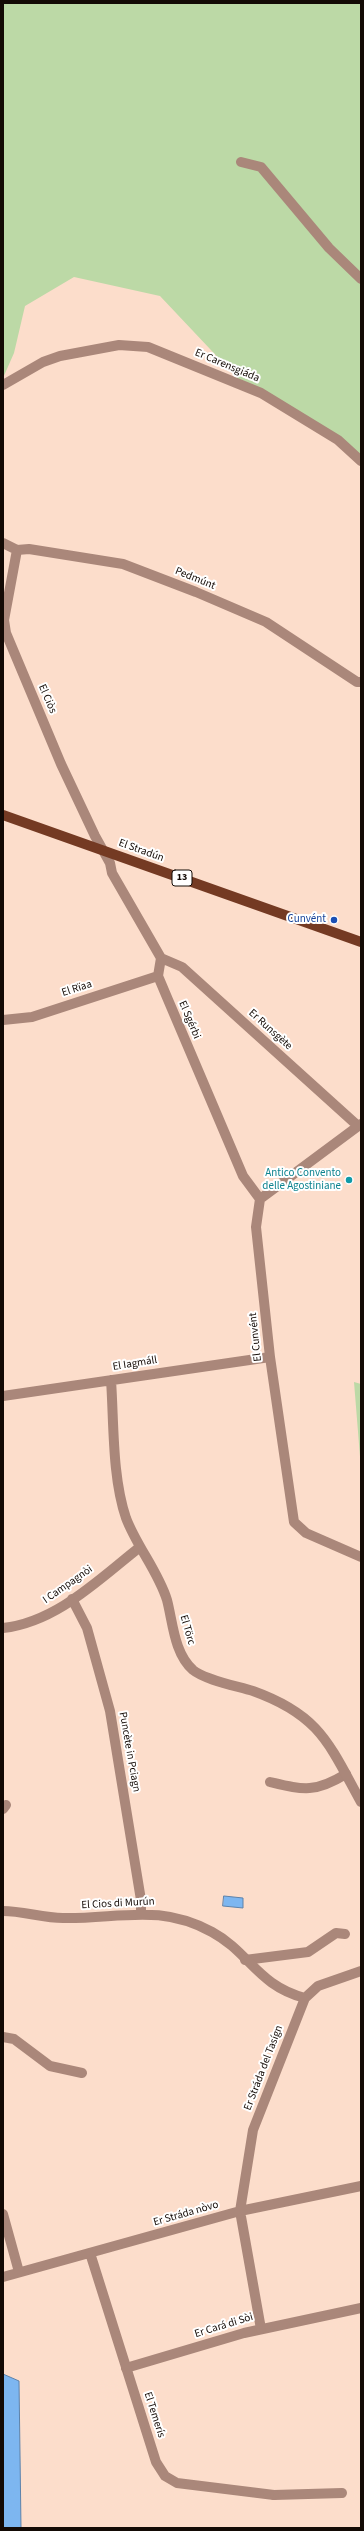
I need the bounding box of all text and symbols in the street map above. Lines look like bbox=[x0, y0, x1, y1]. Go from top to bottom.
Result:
street label: Er Carensgiáda bbox=[193, 346, 261, 386]
street label: Pedmúnt bbox=[173, 565, 217, 593]
street label: El Ciòs bbox=[35, 682, 59, 716]
street label: El Stradún bbox=[117, 837, 165, 865]
road number: 13 bbox=[172, 870, 192, 886]
place label: Cunvént bbox=[288, 913, 326, 927]
marker: Cunvént bbox=[329, 915, 339, 925]
street label: El Rïaa bbox=[60, 978, 94, 1000]
street label: El Sgérbi bbox=[175, 999, 203, 1041]
street label: Er Runsgète bbox=[245, 1007, 295, 1053]
place label: Antico Convento delle Agostiniane bbox=[262, 1167, 341, 1193]
marker: Antico Convento delle Agostiniane bbox=[344, 1175, 354, 1185]
street label: El Cunvént bbox=[247, 1312, 265, 1362]
street label: El Iagmáll bbox=[112, 1354, 158, 1374]
street label: I Campagnòi bbox=[41, 1563, 95, 1607]
street label: El Törc bbox=[176, 1613, 198, 1647]
street label: Puncète in Pciagn bbox=[115, 1711, 143, 1793]
street label: El Cios di Murún bbox=[81, 1895, 155, 1913]
street label: Er Stráda del Tasígn bbox=[242, 2024, 286, 2112]
street label: Er Stráda nòvo bbox=[152, 2198, 220, 2230]
street label: Er Cará di Sòi bbox=[193, 2311, 255, 2341]
street label: El Temerís bbox=[140, 2391, 168, 2439]

